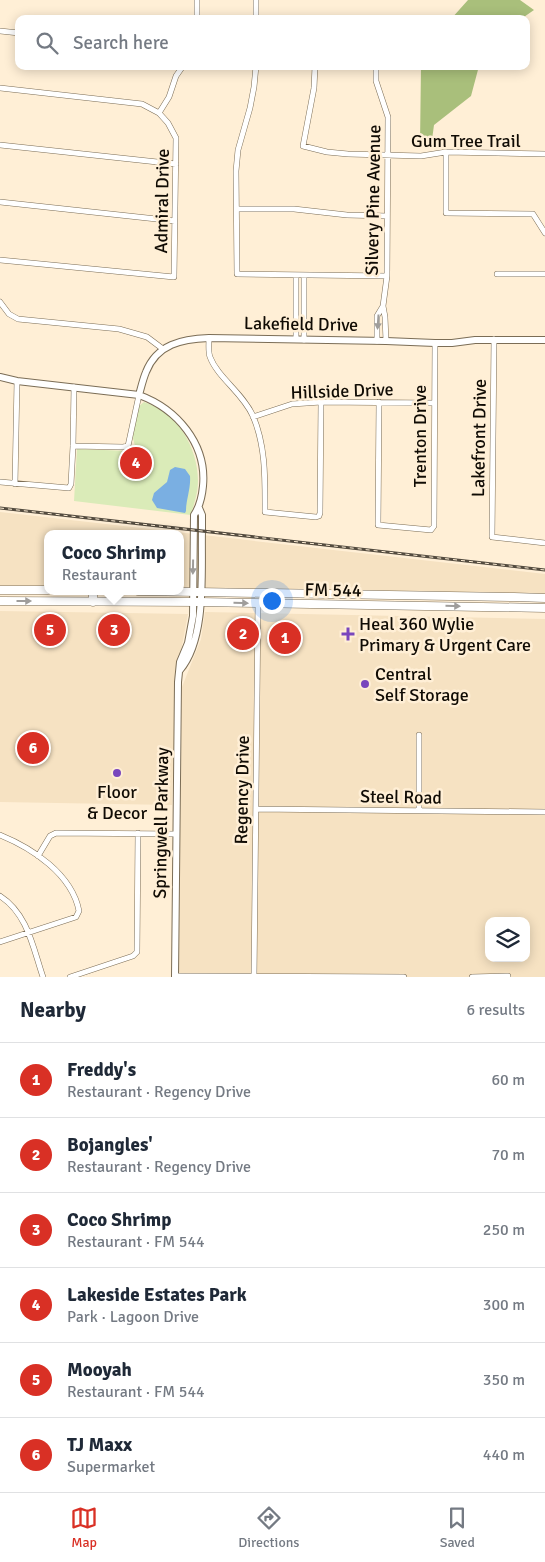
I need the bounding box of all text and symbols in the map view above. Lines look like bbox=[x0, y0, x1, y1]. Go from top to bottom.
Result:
search box bbox=[15, 15, 530, 70]
icon: search bbox=[33, 29, 61, 57]
text: Search here bbox=[73, 31, 169, 55]
street label: Silvery Pine Avenue bbox=[361, 125, 385, 275]
street label: Gum Tree Trail bbox=[411, 130, 521, 152]
street label: Admiral Drive bbox=[150, 148, 174, 254]
street label: Lakefield Drive bbox=[244, 312, 358, 336]
one-way arrow bbox=[374, 315, 382, 331]
street label: Hillside Drive bbox=[290, 378, 394, 404]
street label: Lakefront Drive bbox=[467, 379, 491, 497]
street label: Trenton Drive bbox=[409, 385, 431, 487]
pin: 4 bbox=[120, 444, 152, 482]
popup bbox=[44, 530, 184, 595]
text: Coco Shrimp bbox=[62, 541, 166, 565]
one-way arrow bbox=[189, 559, 197, 575]
text: Restaurant bbox=[62, 565, 137, 585]
street label: FM 544 bbox=[304, 579, 362, 602]
your location bbox=[259, 588, 285, 614]
one-way arrow bbox=[16, 597, 32, 605]
one-way arrow bbox=[233, 599, 249, 607]
one-way arrow bbox=[445, 602, 461, 610]
pin: 5 bbox=[34, 611, 66, 649]
pin: 3 bbox=[98, 611, 130, 649]
place label: Heal 360 Wylie Primary & Urgent Care bbox=[359, 613, 531, 656]
pin: 2 bbox=[227, 615, 259, 653]
pin: 1 bbox=[269, 619, 301, 657]
marker: Heal 360 Wylie Primary & Urgent Care bbox=[341, 627, 355, 641]
place label: Central Self Storage bbox=[375, 663, 469, 706]
marker: Central Self Storage bbox=[359, 678, 371, 690]
pin: 6 bbox=[17, 729, 49, 767]
street label: Regency Drive bbox=[230, 735, 254, 845]
street label: Springwell Parkway bbox=[149, 746, 173, 899]
marker: Floor & Decor bbox=[111, 767, 123, 779]
place label: Floor & Decor bbox=[87, 781, 147, 824]
street label: Steel Road bbox=[360, 785, 442, 809]
map controls bbox=[485, 917, 530, 962]
button: layers bbox=[485, 917, 530, 962]
text: Nearby bbox=[20, 997, 86, 1023]
text: 6 results bbox=[466, 1000, 525, 1020]
text: Freddy's bbox=[67, 1058, 136, 1082]
text: 1 bbox=[32, 1070, 40, 1090]
text: 60 m bbox=[491, 1070, 525, 1090]
text: Restaurant · Regency Drive bbox=[67, 1082, 251, 1102]
text: Bojangles' bbox=[67, 1133, 153, 1157]
text: 2 bbox=[32, 1145, 40, 1165]
text: 70 m bbox=[491, 1145, 525, 1165]
text: Restaurant · Regency Drive bbox=[67, 1157, 251, 1177]
text: Coco Shrimp bbox=[67, 1208, 171, 1232]
text: 3 bbox=[32, 1220, 40, 1240]
text: 250 m bbox=[483, 1220, 525, 1240]
text: Restaurant · FM 544 bbox=[67, 1232, 205, 1252]
text: Lakeside Estates Park bbox=[67, 1283, 247, 1307]
text: 4 bbox=[32, 1295, 40, 1315]
text: 300 m bbox=[483, 1295, 525, 1315]
text: Park · Lagoon Drive bbox=[67, 1307, 199, 1327]
text: Mooyah bbox=[67, 1358, 132, 1382]
text: 5 bbox=[32, 1370, 40, 1390]
text: 350 m bbox=[483, 1370, 525, 1390]
text: Restaurant · FM 544 bbox=[67, 1382, 205, 1402]
text: TJ Maxx bbox=[67, 1433, 132, 1457]
text: 6 bbox=[32, 1445, 40, 1465]
text: 440 m bbox=[483, 1445, 525, 1465]
text: Supermarket bbox=[67, 1457, 155, 1477]
tab: Map bbox=[70, 1504, 98, 1551]
tab: Directions bbox=[238, 1504, 299, 1551]
tab: Saved bbox=[440, 1504, 475, 1551]

